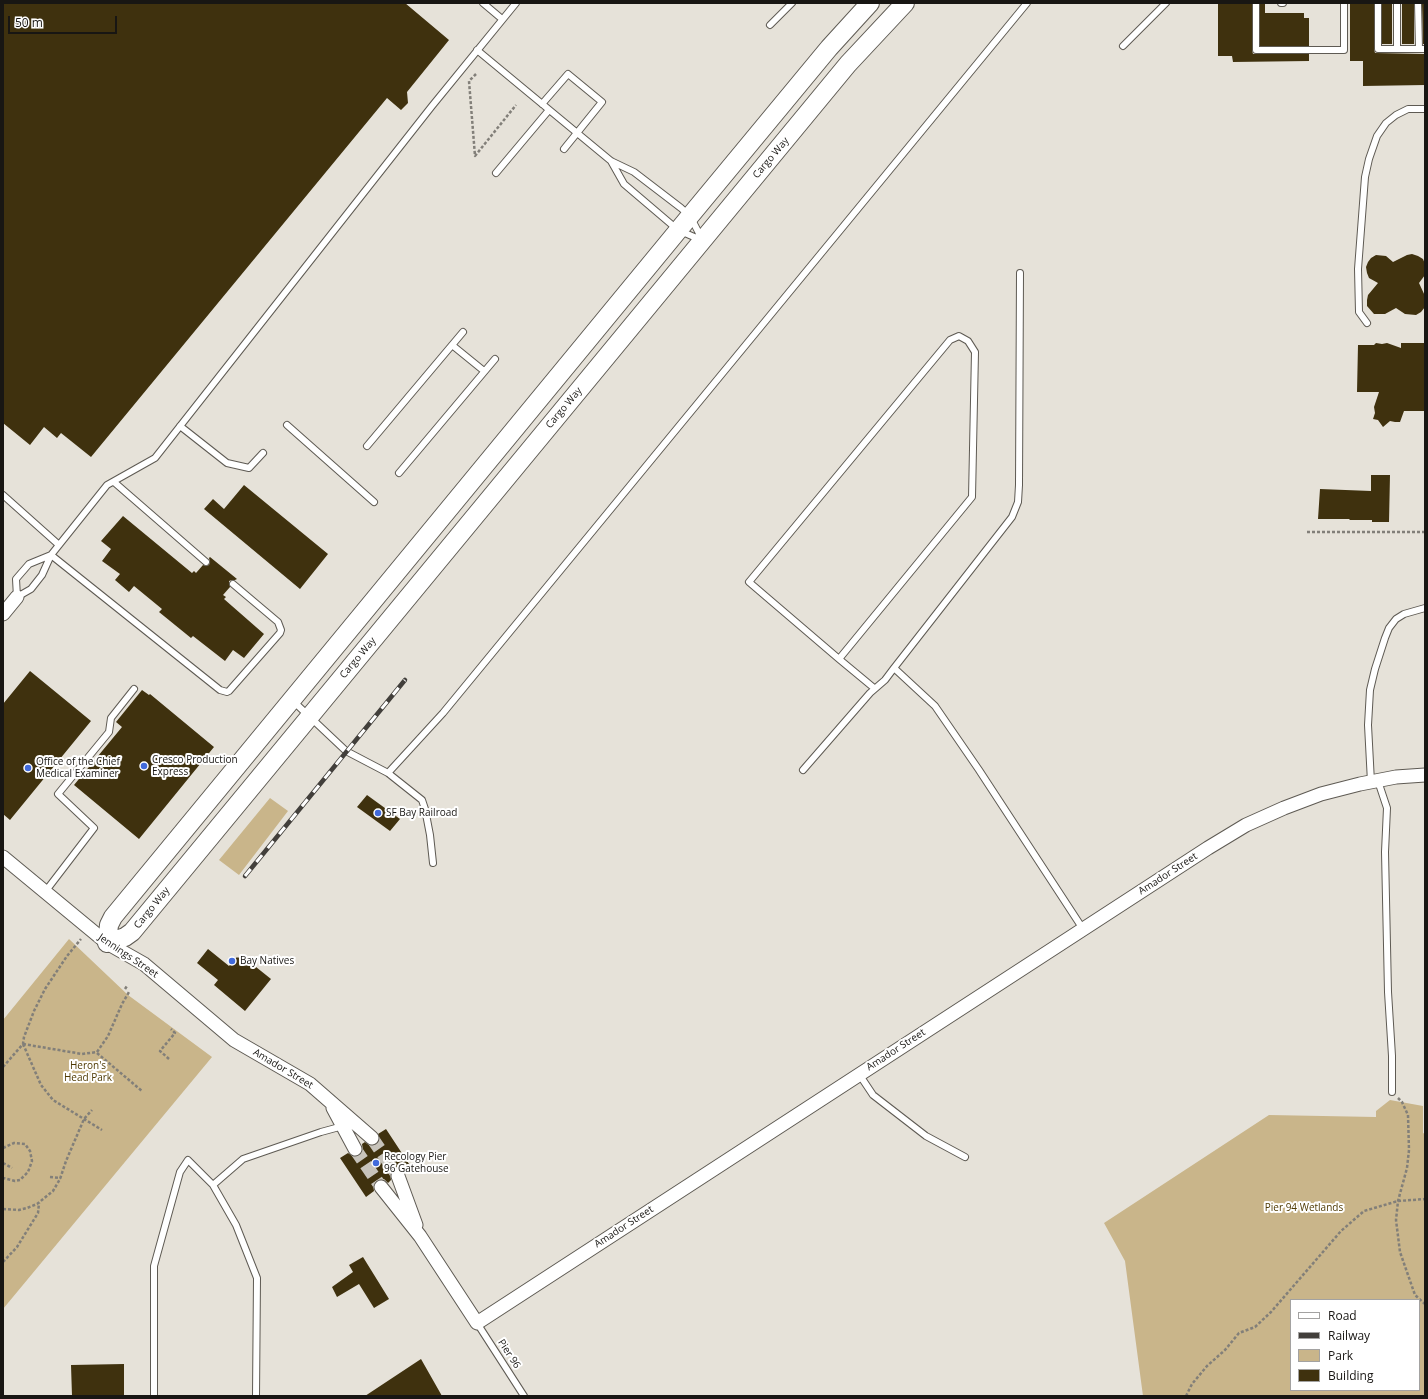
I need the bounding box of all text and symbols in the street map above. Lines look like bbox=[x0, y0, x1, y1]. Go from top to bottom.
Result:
scale bar bbox=[10, 8, 119, 34]
text: 50 m bbox=[15, 14, 43, 31]
street label: Cargo Way bbox=[750, 135, 792, 181]
street label: Cargo Way bbox=[543, 385, 585, 431]
street label: Cargo Way bbox=[337, 635, 379, 681]
place label: Cresco Production Express bbox=[152, 754, 238, 778]
place label: Office of the Chief Medical Examiner bbox=[36, 756, 120, 780]
marker: Cresco Production Express bbox=[139, 761, 149, 771]
marker: Office of the Chief Medical Examiner bbox=[23, 763, 33, 773]
place label: SF Bay Railroad bbox=[386, 807, 457, 819]
marker: SF Bay Railroad bbox=[373, 808, 383, 818]
street label: Amador Street bbox=[1136, 850, 1200, 898]
street label: Cargo Way bbox=[132, 885, 172, 931]
street label: Jennings Street bbox=[96, 931, 160, 981]
place label: Bay Natives bbox=[240, 955, 294, 967]
marker: Bay Natives bbox=[227, 956, 237, 966]
street label: Amador Street bbox=[864, 1026, 928, 1074]
street label: Amador Street bbox=[251, 1046, 315, 1092]
park label: Heron's Head Park bbox=[64, 1060, 112, 1084]
place label: Recology Pier 96 Gatehouse bbox=[384, 1151, 449, 1174]
marker: Recology Pier 96 Gatehouse bbox=[371, 1158, 381, 1168]
park label: Pier 94 Wetlands bbox=[1265, 1202, 1343, 1214]
street label: Amador Street bbox=[592, 1203, 656, 1251]
legend bbox=[1290, 1299, 1420, 1391]
text: Road bbox=[1328, 1307, 1357, 1324]
text: Railway bbox=[1328, 1327, 1370, 1344]
street label: Pier 96 bbox=[495, 1337, 523, 1371]
text: Park bbox=[1328, 1347, 1353, 1364]
text: Building bbox=[1328, 1367, 1373, 1384]

